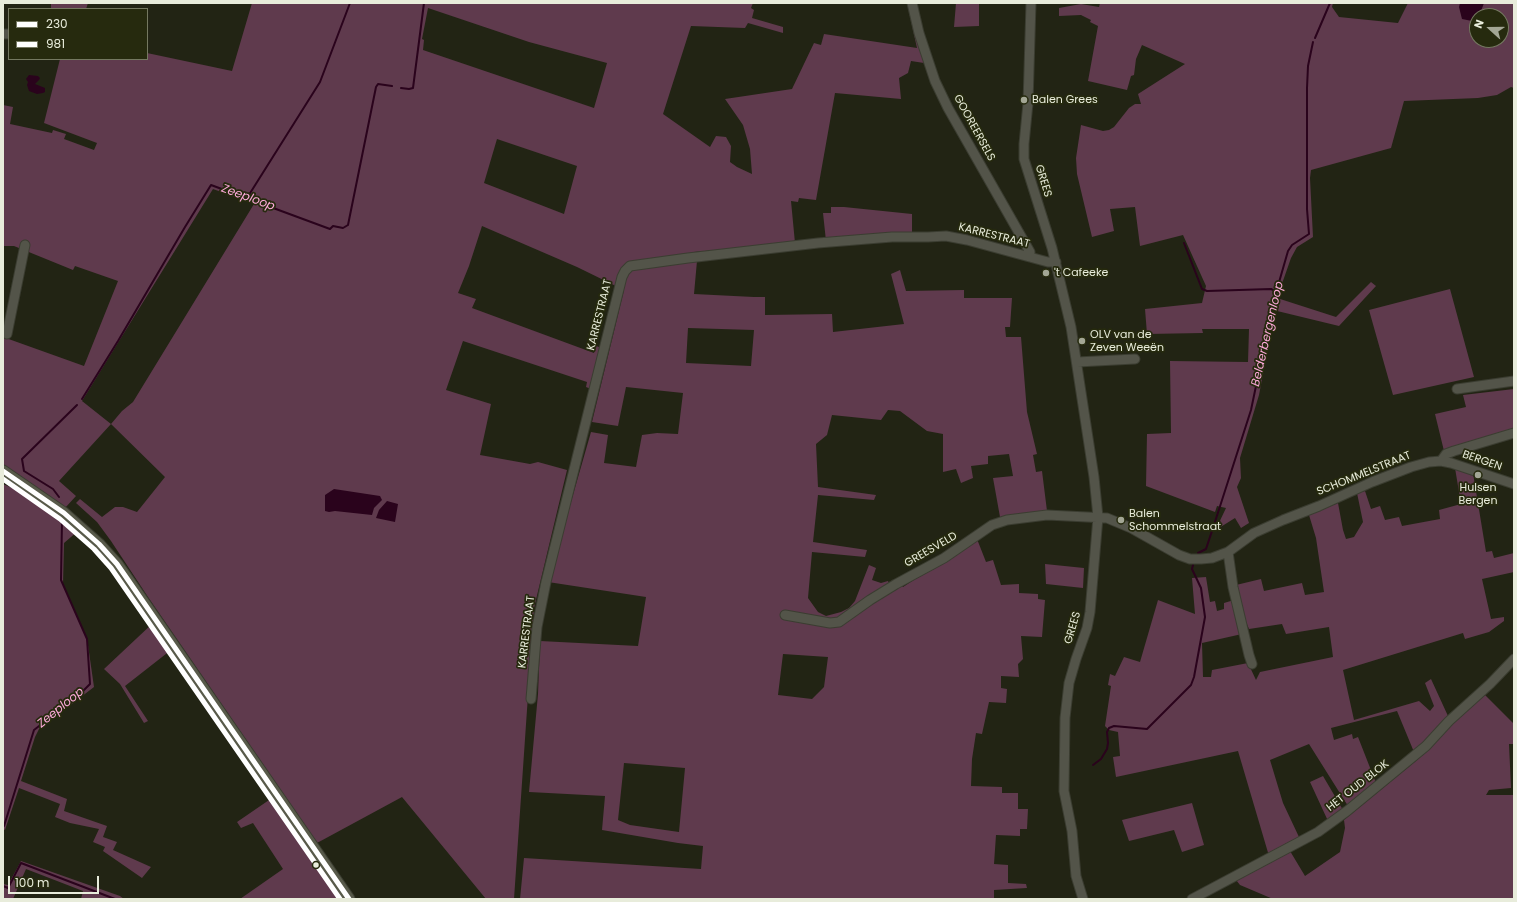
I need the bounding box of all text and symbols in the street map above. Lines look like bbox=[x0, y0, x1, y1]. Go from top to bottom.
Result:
legend bbox=[8, 8, 148, 60]
north arrow bbox=[1469, 8, 1509, 48]
text: 230 bbox=[46, 15, 68, 32]
text: N bbox=[1470, 17, 1488, 31]
text: 981 bbox=[46, 35, 65, 52]
street label: GOOREERSELS bbox=[950, 93, 998, 163]
place label: Balen Grees bbox=[1032, 93, 1098, 107]
marker: Balen Grees bbox=[1019, 95, 1029, 105]
street label: GREES bbox=[1032, 163, 1054, 199]
water label: Zeeploop bbox=[219, 182, 277, 214]
street label: KARRESTRAAT bbox=[957, 221, 1031, 251]
place label: 't Cafeeke bbox=[1054, 266, 1108, 280]
marker: 't Cafeeke bbox=[1041, 268, 1051, 278]
street label: KARRESTRAAT bbox=[585, 278, 615, 352]
water label: Belderbergenloop bbox=[1249, 280, 1287, 388]
place label: OLV van de Zeven Weeën bbox=[1090, 328, 1164, 354]
marker: OLV van de Zeven Weeën bbox=[1077, 336, 1087, 346]
street label: BERGEN bbox=[1460, 448, 1504, 474]
street label: SCHOMMELSTRAAT bbox=[1315, 449, 1413, 499]
marker: Hulsen Bergen bbox=[1473, 470, 1483, 480]
place label: Hulsen Bergen bbox=[1459, 481, 1497, 507]
place label: Balen Schommelstraat bbox=[1129, 507, 1221, 533]
marker: Balen Schommelstraat bbox=[1116, 515, 1126, 525]
street label: GREESVELD bbox=[902, 530, 960, 570]
street label: KARRESTRAAT bbox=[516, 595, 538, 669]
street label: GREES bbox=[1062, 610, 1084, 646]
water label: Zeeploop bbox=[35, 685, 87, 731]
street label: HET OUD BLOK bbox=[1324, 758, 1392, 814]
unlabelled marker bbox=[311, 860, 321, 870]
scale bar bbox=[10, 868, 101, 894]
text: 100 m bbox=[15, 874, 49, 891]

